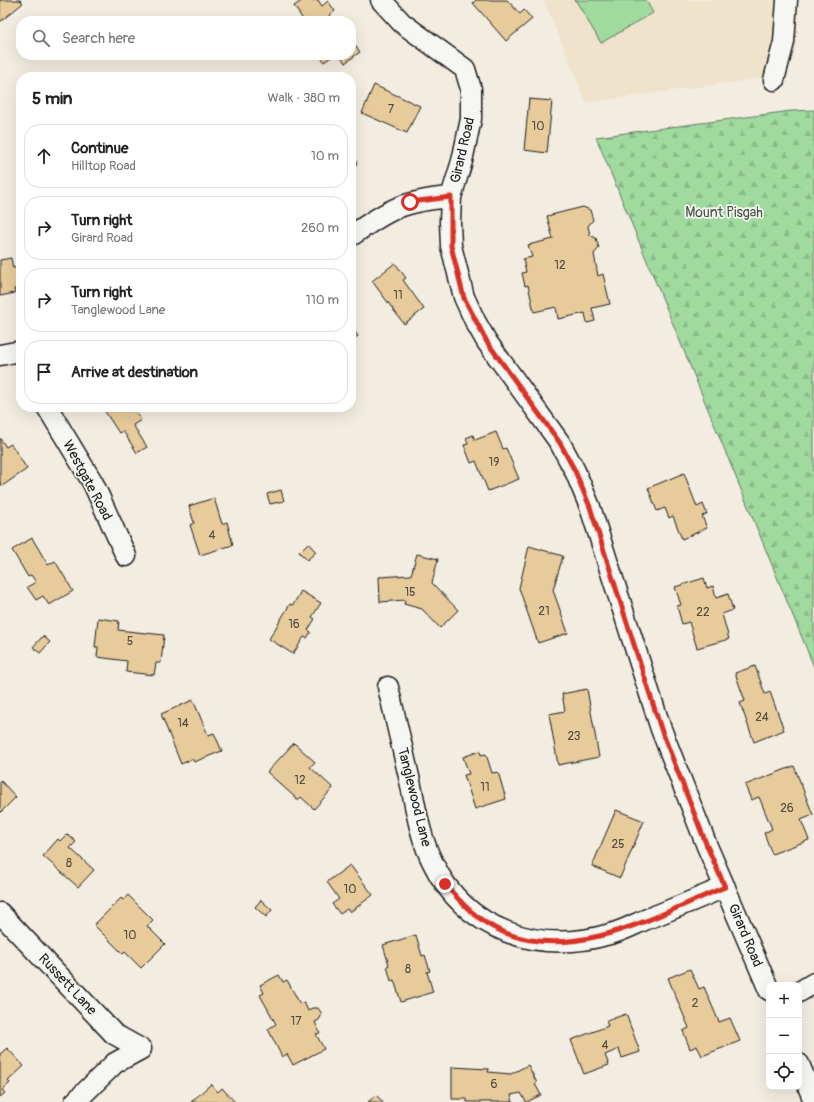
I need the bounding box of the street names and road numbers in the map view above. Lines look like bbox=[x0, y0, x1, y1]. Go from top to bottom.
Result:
street label: Girard Road bbox=[447, 115, 478, 185]
street label: Westgate Road bbox=[59, 437, 116, 523]
street label: Tanglewood Lane bbox=[394, 746, 435, 848]
street label: Girard Road bbox=[725, 901, 766, 969]
street label: Russett Lane bbox=[35, 950, 100, 1019]

